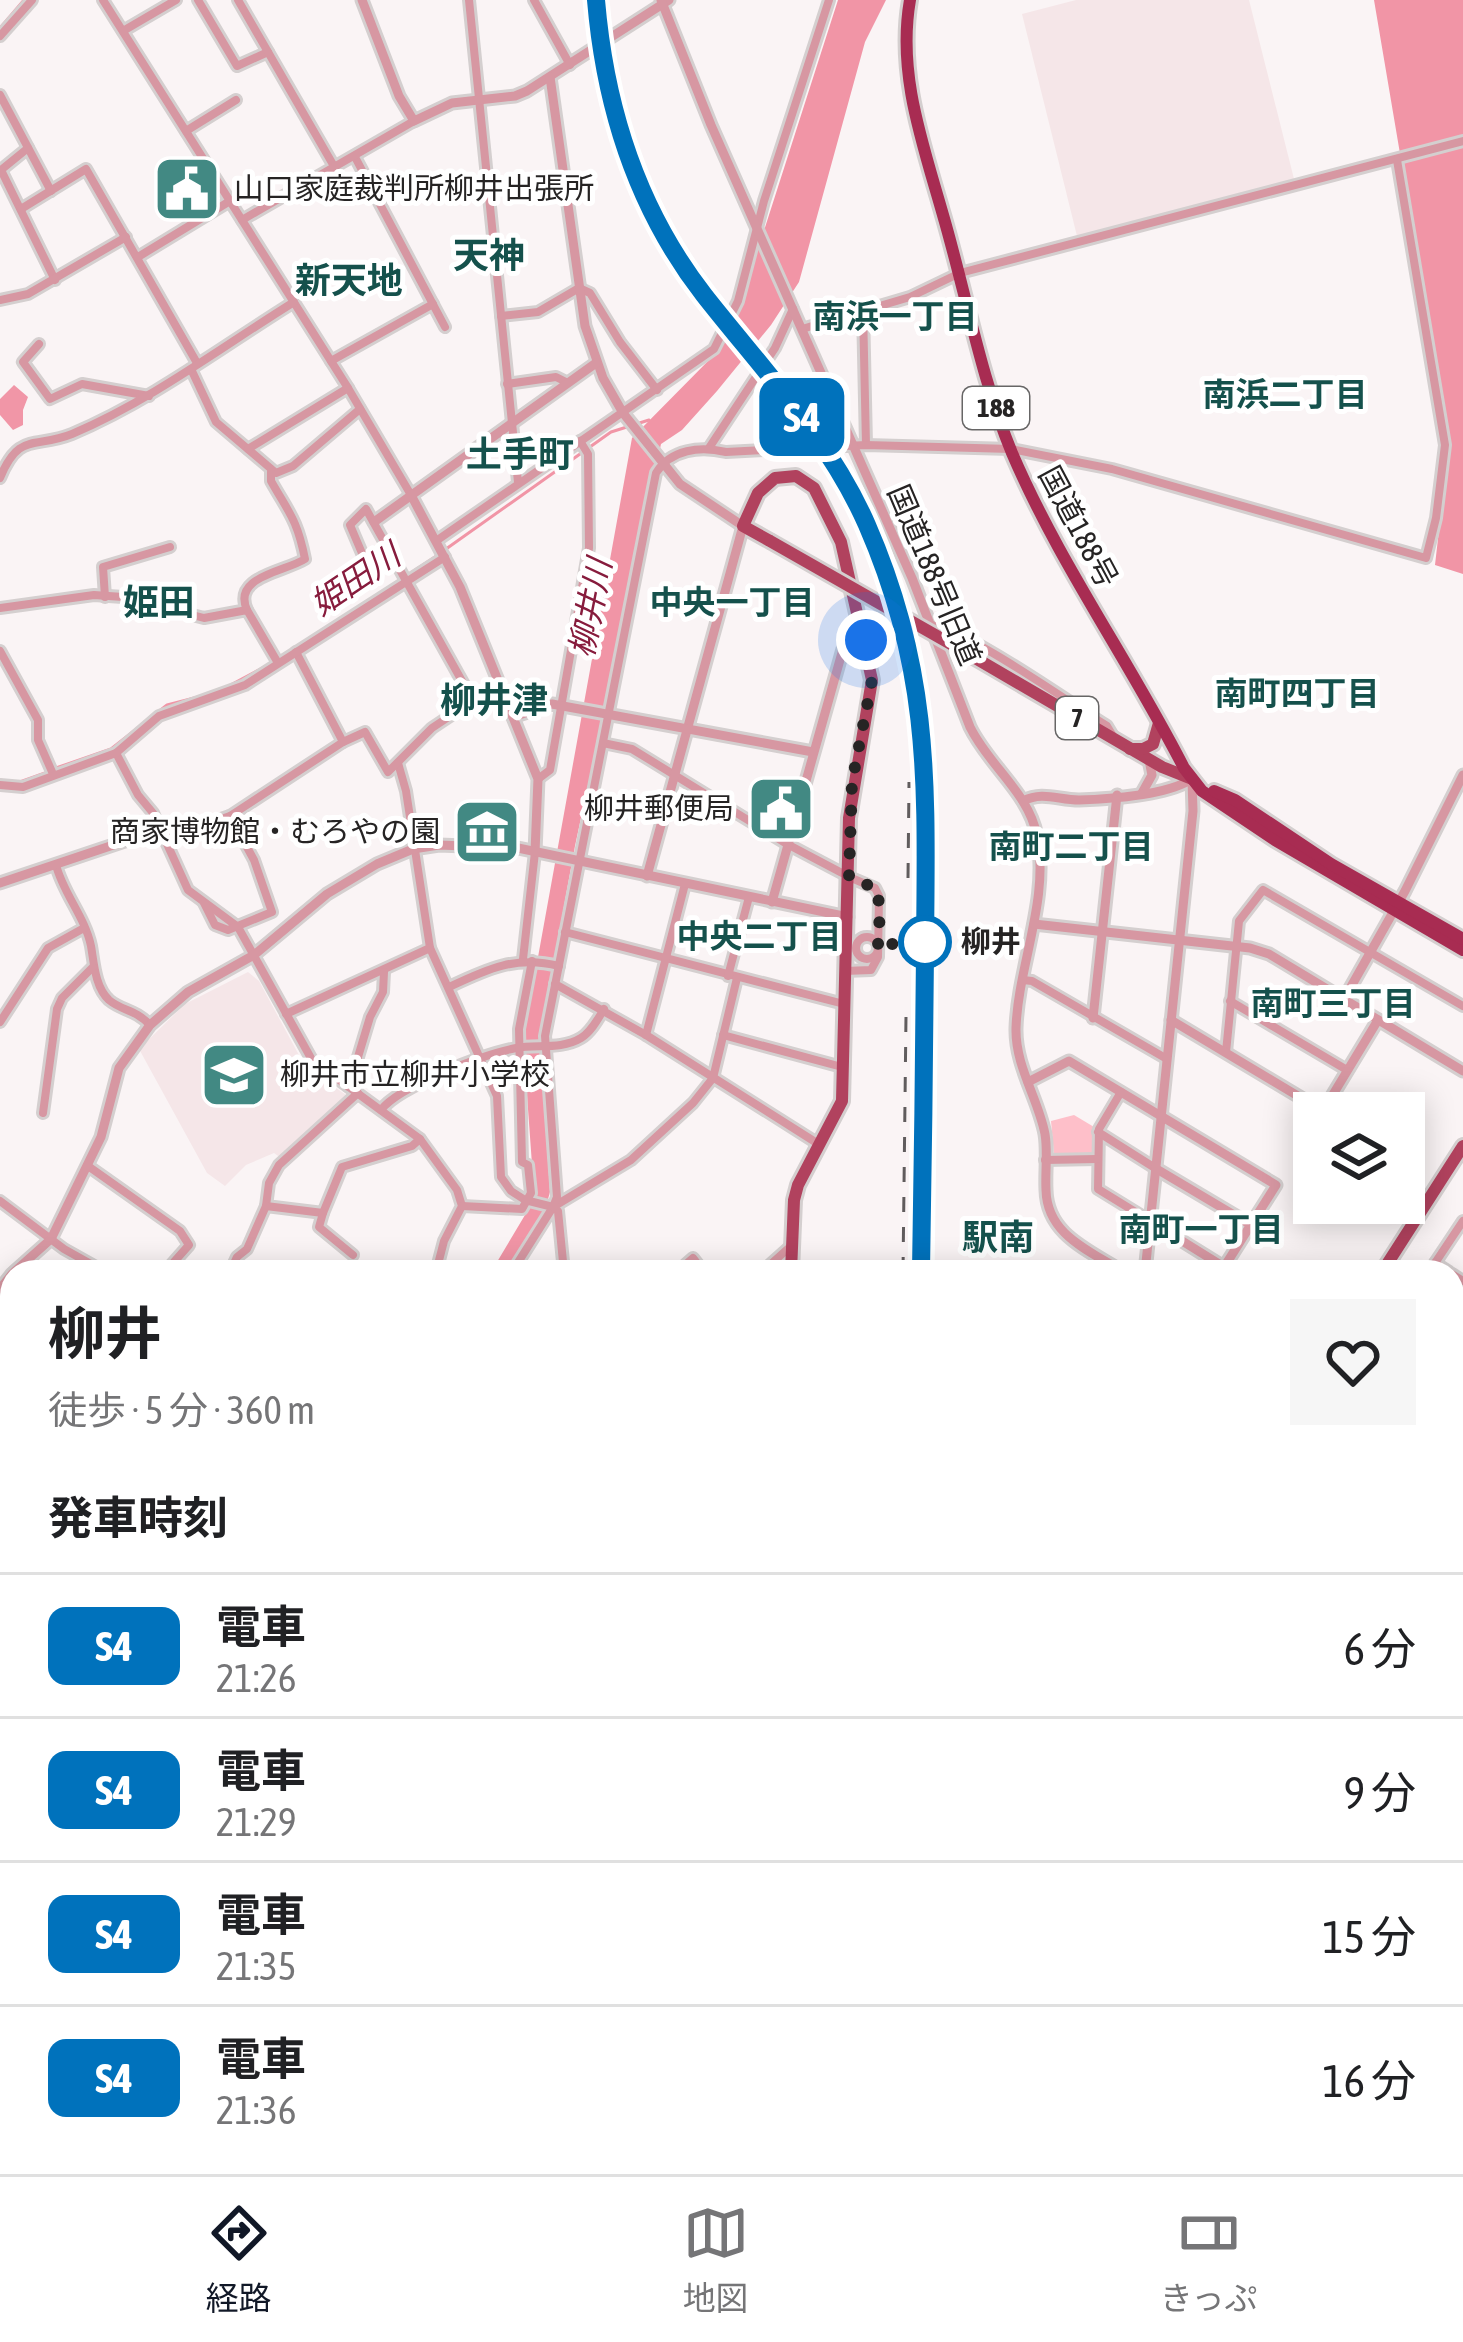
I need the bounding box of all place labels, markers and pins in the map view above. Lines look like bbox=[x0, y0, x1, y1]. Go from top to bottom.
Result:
public building icon: 山口家庭裁判所柳井出張所 bbox=[152, 154, 222, 224]
place label: 山口家庭裁判所柳井出張所 bbox=[234, 171, 594, 205]
public building icon: 柳井郵便局 bbox=[746, 774, 816, 844]
place label: 柳井郵便局 bbox=[584, 791, 734, 825]
museum icon: 商家博物館・むろやの園 bbox=[452, 797, 522, 867]
place label: 商家博物館・むろやの園 bbox=[110, 814, 440, 848]
marker: 柳井 bbox=[900, 917, 950, 967]
place label: 柳井 bbox=[961, 924, 1021, 958]
school or university icon: 柳井市立柳井小学校 bbox=[199, 1040, 269, 1110]
place label: 柳井市立柳井小学校 bbox=[280, 1057, 550, 1091]

